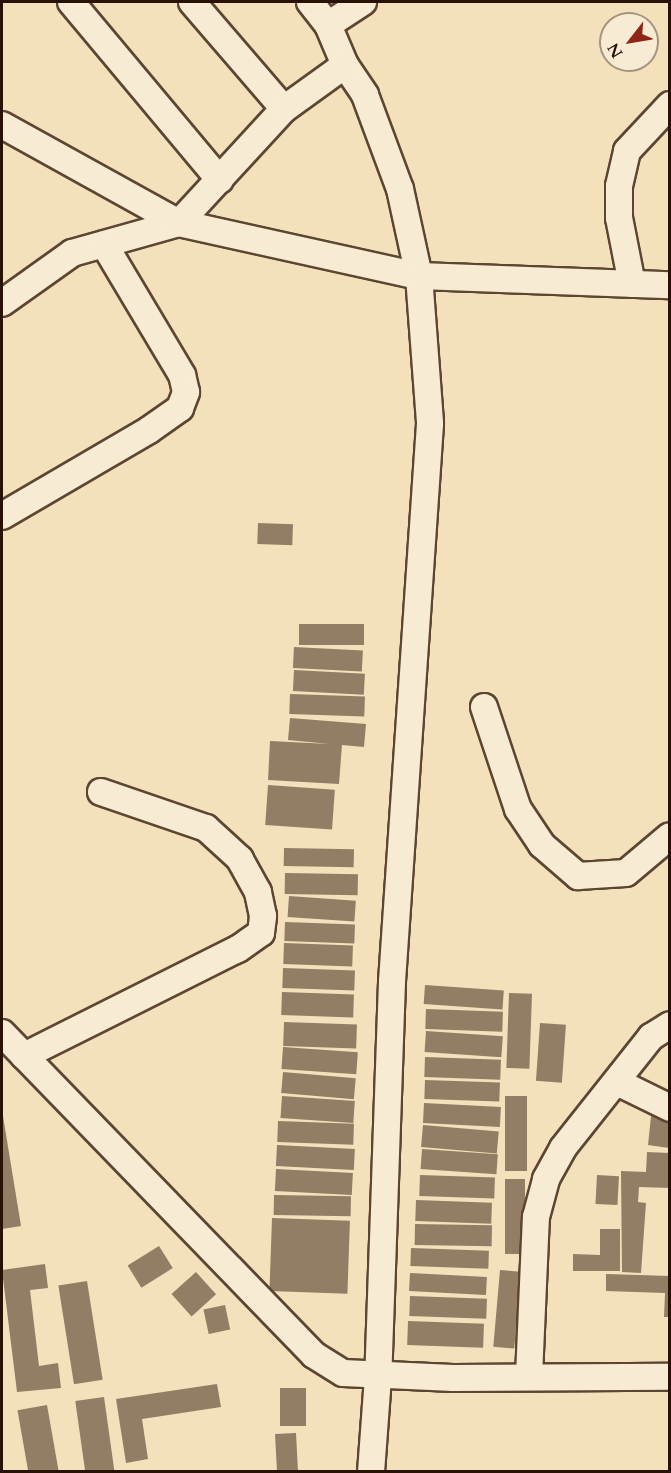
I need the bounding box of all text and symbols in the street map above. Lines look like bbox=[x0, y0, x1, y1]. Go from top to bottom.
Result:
north arrow bbox=[599, 12, 659, 72]
text: N bbox=[602, 39, 628, 62]

